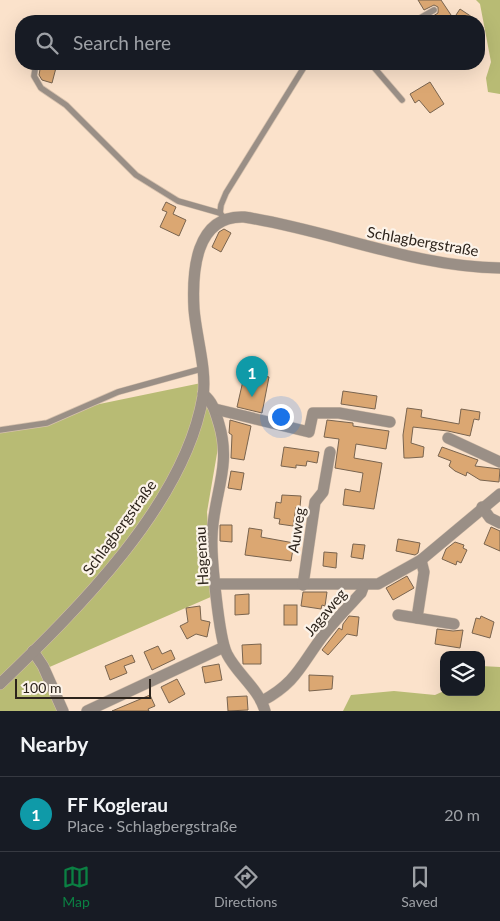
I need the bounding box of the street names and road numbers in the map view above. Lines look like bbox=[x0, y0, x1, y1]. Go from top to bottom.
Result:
street label: Schlagbergstraße bbox=[366, 222, 480, 260]
street label: Schlagbergstraße bbox=[78, 476, 160, 578]
street label: Auweg bbox=[284, 506, 308, 554]
street label: Hagenau bbox=[190, 526, 212, 586]
street label: Jagaweg bbox=[300, 585, 350, 639]

